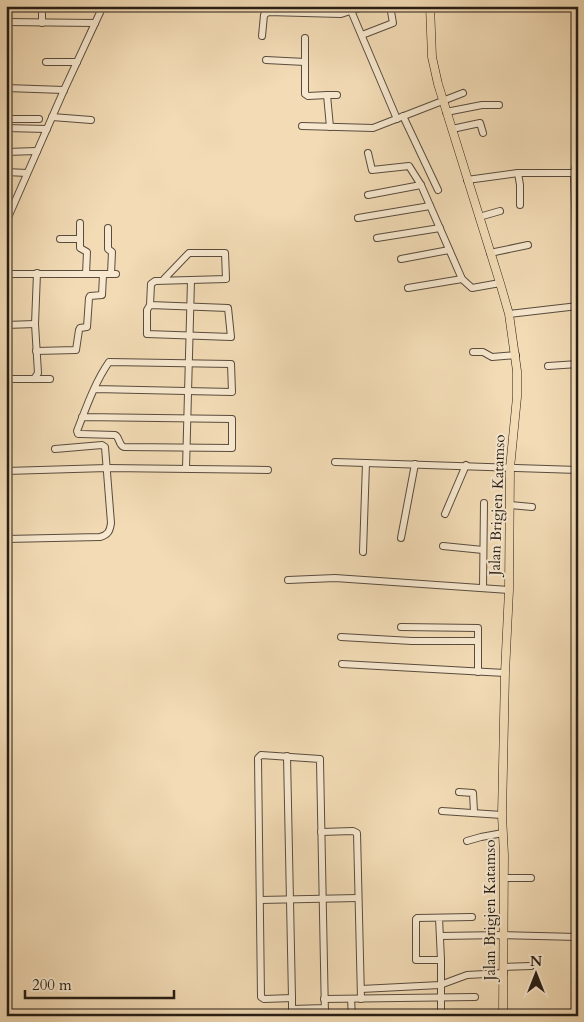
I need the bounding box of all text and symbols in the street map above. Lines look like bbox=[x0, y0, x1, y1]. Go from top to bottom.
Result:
street label: Jalan Brigjen Katamso bbox=[484, 434, 509, 578]
street label: Jalan Brigjen Katamso bbox=[480, 840, 500, 982]
north arrow bbox=[512, 950, 562, 1000]
text: N bbox=[530, 952, 542, 971]
scale bar bbox=[25, 967, 174, 999]
text: 200 m bbox=[32, 975, 72, 995]

